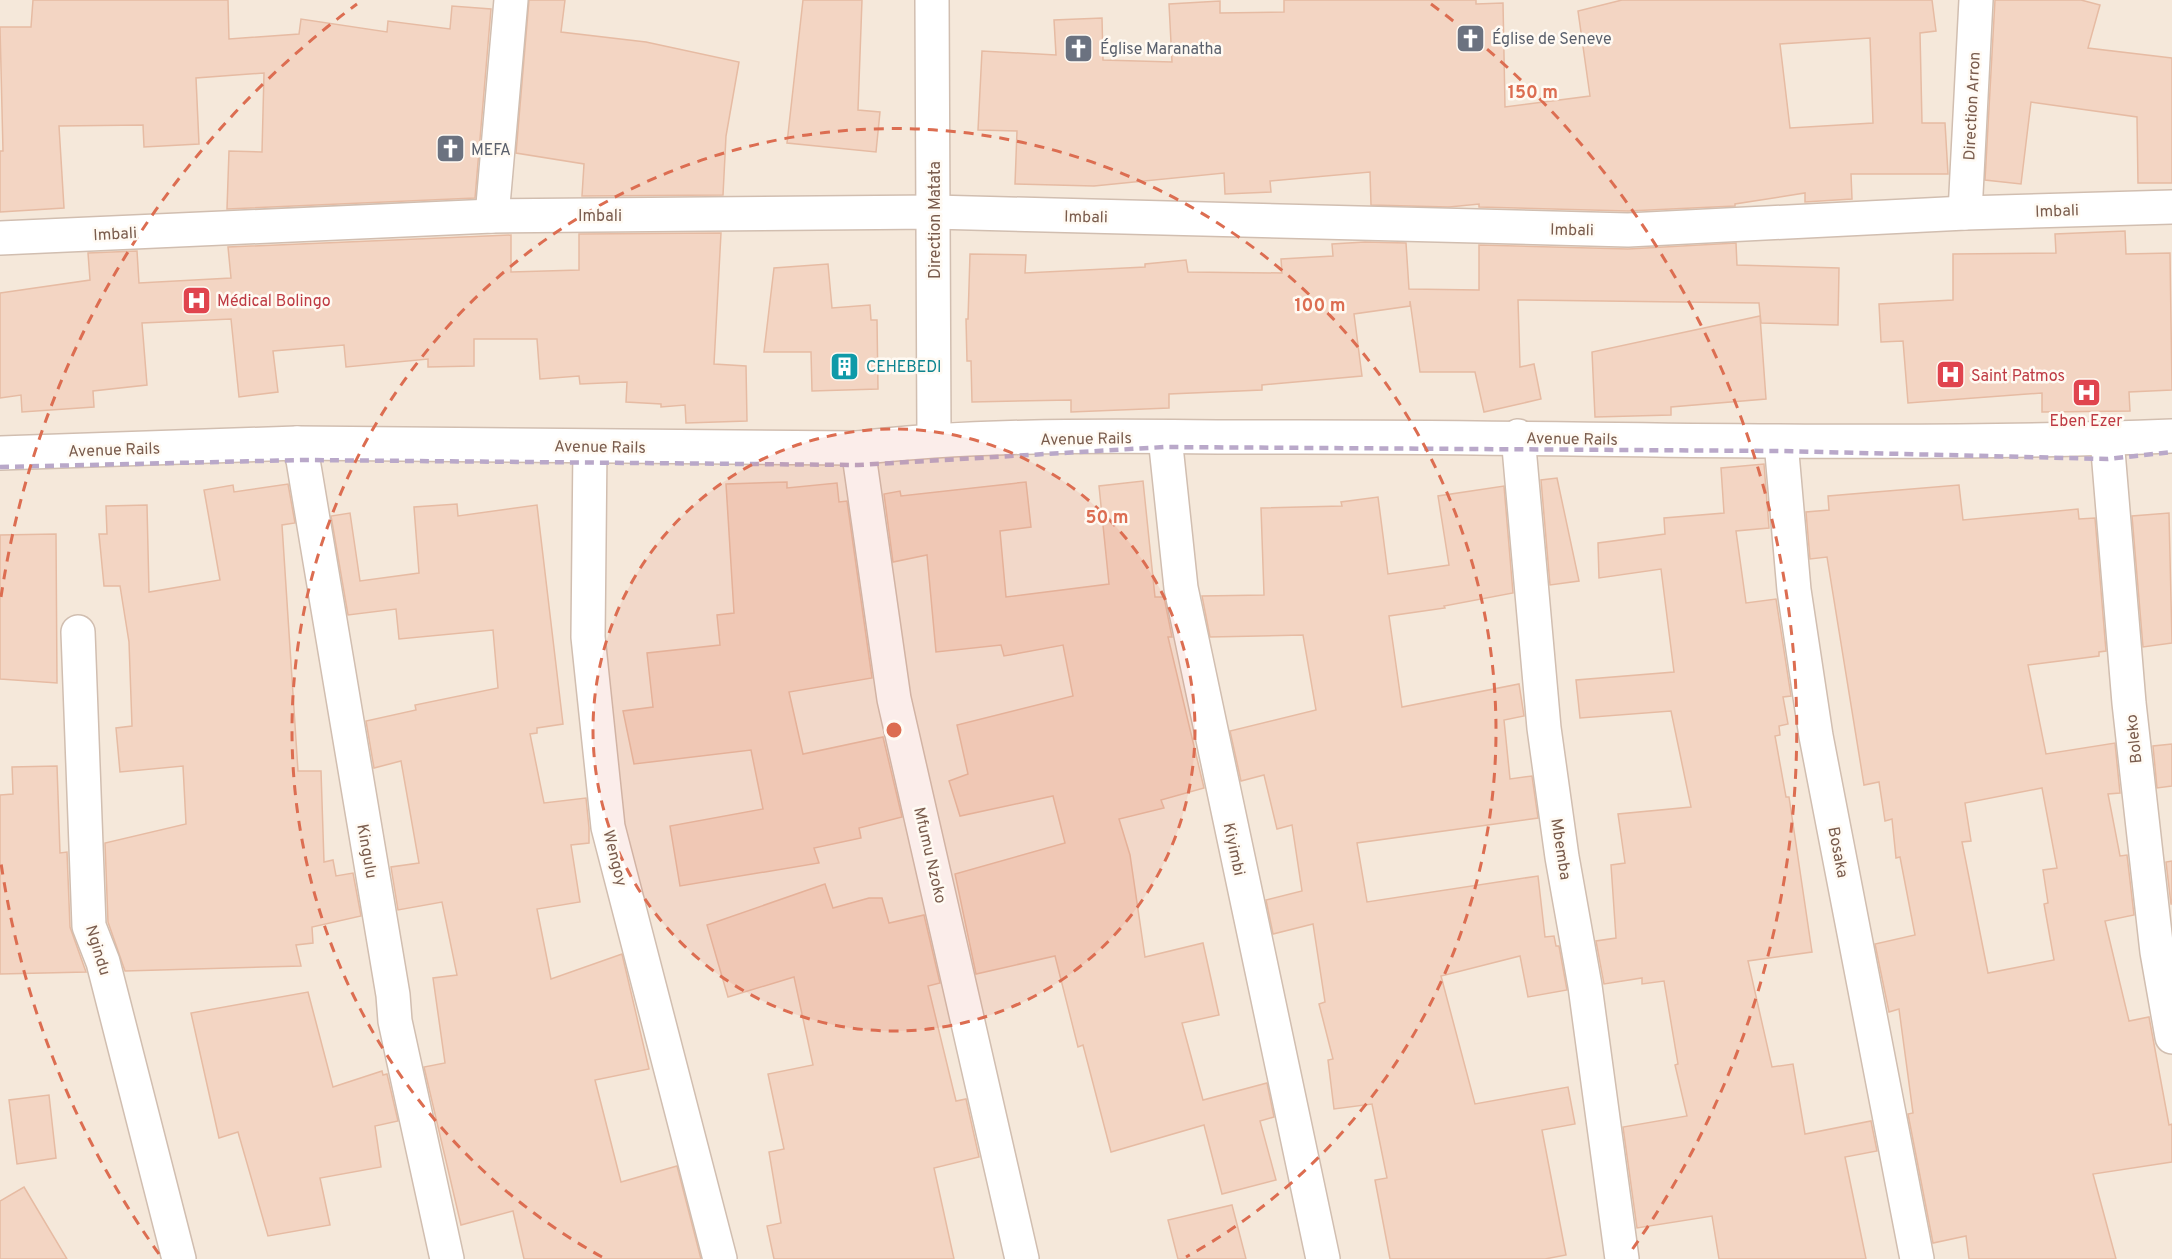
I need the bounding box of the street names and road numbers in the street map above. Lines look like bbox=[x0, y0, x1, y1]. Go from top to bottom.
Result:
street label: Direction Arron bbox=[1960, 51, 1986, 161]
street label: Direction Matata bbox=[926, 161, 946, 279]
street label: Imbali bbox=[2035, 201, 2079, 223]
street label: Imbali bbox=[578, 207, 622, 227]
street label: Imbali bbox=[1064, 208, 1108, 228]
street label: Imbali bbox=[1550, 221, 1594, 241]
street label: Imbali bbox=[93, 224, 138, 246]
street label: Avenue Rails bbox=[1040, 429, 1132, 451]
street label: Avenue Rails bbox=[1526, 429, 1618, 451]
street label: Avenue Rails bbox=[554, 437, 646, 459]
street label: Avenue Rails bbox=[68, 439, 160, 463]
street label: Boleko bbox=[2122, 713, 2148, 764]
street label: Mfumu Nzoko bbox=[908, 805, 950, 906]
street label: Mbemba bbox=[1545, 817, 1575, 882]
street label: Kiyimbi bbox=[1218, 821, 1248, 878]
street label: Kingulu bbox=[351, 822, 381, 880]
street label: Bosaka bbox=[1822, 825, 1852, 880]
street label: Wengoy bbox=[597, 828, 631, 889]
street label: Ngindu bbox=[80, 923, 114, 978]

